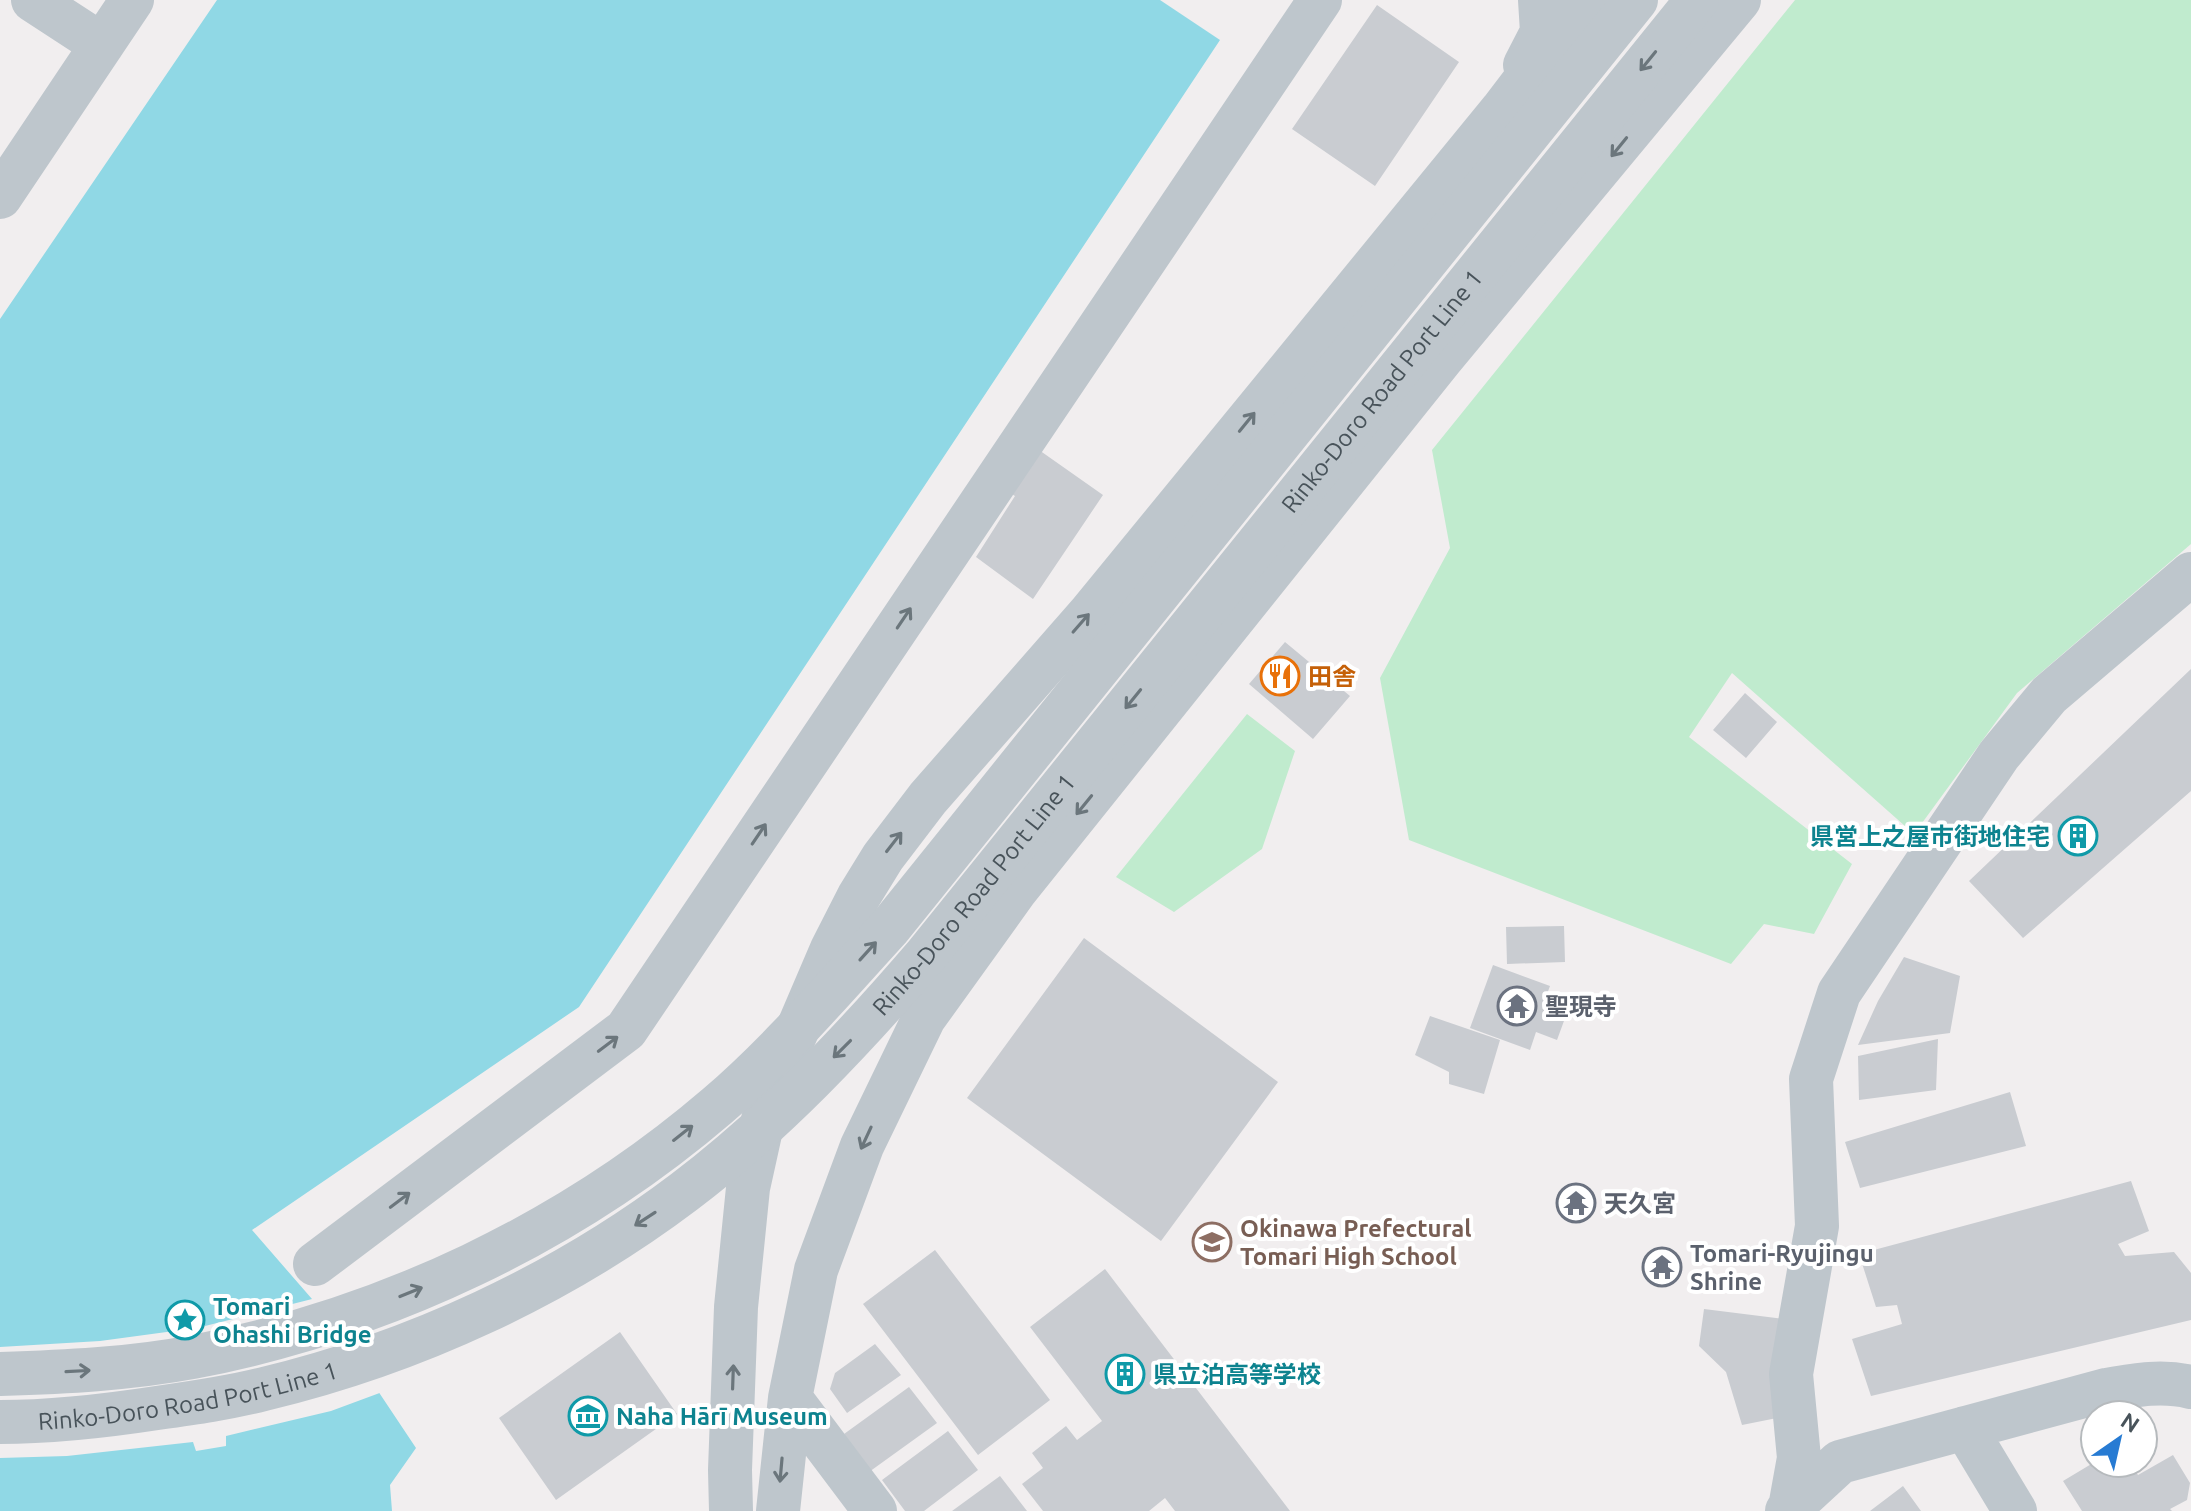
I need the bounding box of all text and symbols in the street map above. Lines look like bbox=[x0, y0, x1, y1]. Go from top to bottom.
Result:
one-way arrow bbox=[1639, 50, 1657, 71]
one-way arrow bbox=[1610, 136, 1628, 157]
street label: Rinko-Doro Road Port Line 1 bbox=[1275, 264, 1487, 518]
one-way arrow bbox=[1237, 412, 1255, 433]
one-way arrow bbox=[896, 607, 912, 630]
one-way arrow bbox=[1072, 613, 1090, 634]
restaurant icon: 田舎 bbox=[1259, 655, 1301, 697]
place label: 田舎 bbox=[1308, 663, 1356, 690]
one-way arrow bbox=[1124, 688, 1142, 709]
street label: Rinko-Doro Road Port Line 1 bbox=[867, 768, 1080, 1020]
one-way arrow bbox=[1075, 794, 1093, 815]
building icon: 県営上之屋市街地住宅 bbox=[2057, 815, 2099, 857]
one-way arrow bbox=[750, 823, 767, 845]
place label: 県営上之屋市街地住宅 bbox=[1810, 823, 2050, 850]
one-way arrow bbox=[886, 832, 903, 853]
one-way arrow bbox=[858, 941, 877, 962]
temple icon: 聖現寺 bbox=[1496, 985, 1538, 1027]
place label: 聖現寺 bbox=[1545, 993, 1617, 1020]
one-way arrow bbox=[597, 1036, 618, 1053]
one-way arrow bbox=[833, 1039, 852, 1058]
one-way arrow bbox=[672, 1125, 693, 1142]
one-way arrow bbox=[858, 1126, 873, 1150]
temple icon: 天久宮 bbox=[1555, 1182, 1597, 1224]
place label: 天久宮 bbox=[1604, 1190, 1676, 1217]
one-way arrow bbox=[389, 1192, 410, 1209]
one-way arrow bbox=[634, 1211, 657, 1227]
place label: Okinawa Prefectural Tomari High School bbox=[1240, 1215, 1472, 1270]
school or university icon: Okinawa Prefectural Tomari High School bbox=[1191, 1221, 1233, 1263]
place label: Tomari-Ryujingu Shrine bbox=[1690, 1240, 1874, 1295]
temple icon: Tomari-Ryujingu Shrine bbox=[1641, 1246, 1683, 1288]
one-way arrow bbox=[398, 1284, 423, 1298]
place label: Tomari Ohashi Bridge bbox=[213, 1293, 371, 1348]
place icon: Tomari Ohashi Bridge bbox=[164, 1299, 206, 1341]
building icon: 県立泊高等学校 bbox=[1104, 1353, 1146, 1395]
street label: Rinko-Doro Road Port Line 1 bbox=[37, 1356, 341, 1435]
place label: 県立泊高等学校 bbox=[1153, 1361, 1321, 1388]
one-way arrow bbox=[64, 1363, 91, 1378]
one-way arrow bbox=[726, 1364, 741, 1391]
museum icon: Naha Hārī Museum bbox=[567, 1395, 609, 1437]
north arrow bbox=[2079, 1399, 2159, 1479]
place label: Naha Hārī Museum bbox=[616, 1403, 828, 1430]
text: N bbox=[2117, 1407, 2144, 1437]
one-way arrow bbox=[774, 1456, 789, 1483]

